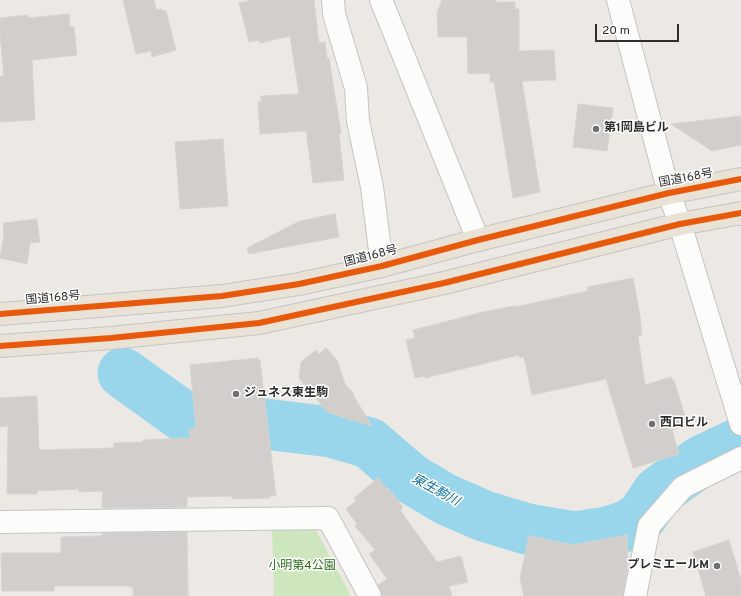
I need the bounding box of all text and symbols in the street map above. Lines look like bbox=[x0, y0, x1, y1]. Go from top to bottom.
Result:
scale bar bbox=[597, 16, 681, 42]
text: 20 m bbox=[602, 23, 630, 39]
place label: 第1岡島ビル bbox=[604, 122, 669, 136]
marker: 第1岡島ビル bbox=[591, 124, 601, 134]
street label: 国道168号 bbox=[658, 167, 714, 191]
street label: 国道168号 bbox=[343, 243, 399, 271]
street label: 国道168号 bbox=[25, 289, 81, 309]
place label: ジュネス東生駒 bbox=[244, 387, 328, 401]
marker: ジュネス東生駒 bbox=[231, 389, 241, 399]
place label: 西口ビル bbox=[660, 417, 708, 431]
marker: 西口ビル bbox=[647, 419, 657, 429]
water label: 東生駒川 bbox=[408, 472, 462, 510]
place label: プレミエールM bbox=[627, 559, 709, 573]
park label: 小明第4公園 bbox=[268, 560, 336, 574]
marker: プレミエールM bbox=[712, 561, 722, 571]

